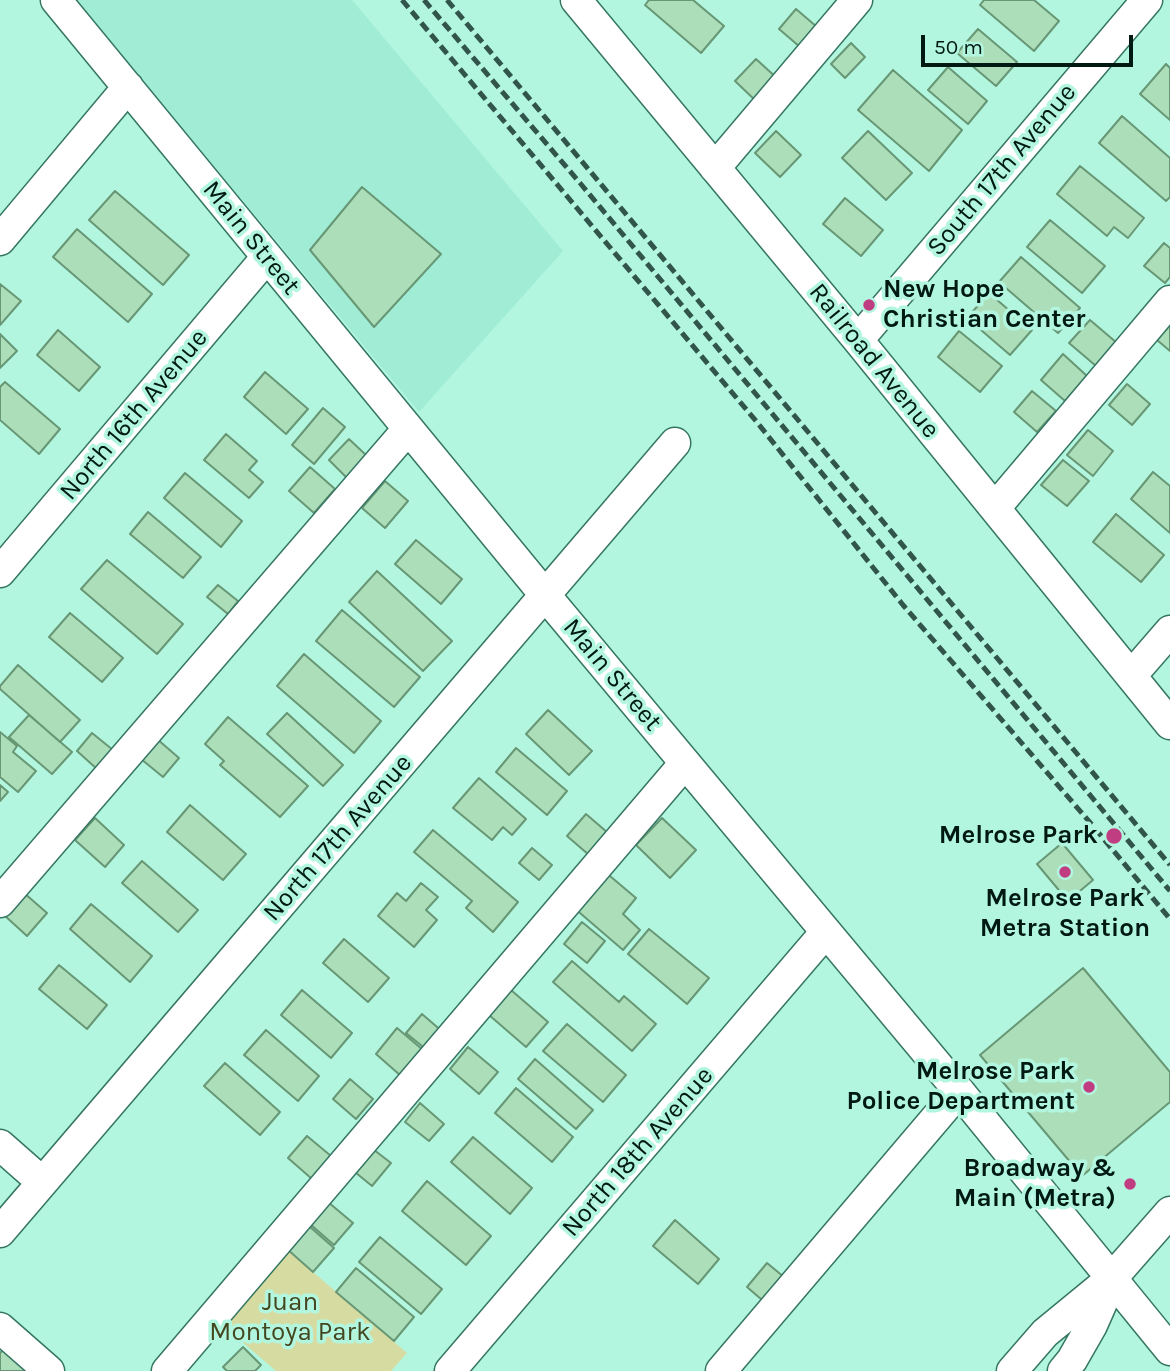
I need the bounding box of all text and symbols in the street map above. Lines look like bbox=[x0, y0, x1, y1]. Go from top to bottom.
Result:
scale bar bbox=[925, 21, 1137, 65]
text: 50 m bbox=[934, 35, 983, 59]
street label: South 17th Avenue bbox=[921, 78, 1083, 262]
street label: Main Street bbox=[196, 175, 306, 301]
place label: New Hope Christian Center bbox=[883, 274, 1086, 336]
street label: Railroad Avenue bbox=[802, 277, 946, 445]
marker: New Hope Christian Center bbox=[861, 297, 877, 313]
street label: North 16th Avenue bbox=[53, 323, 215, 507]
street label: Main Street bbox=[556, 612, 668, 738]
street label: North 17th Avenue bbox=[257, 748, 419, 928]
place label: Melrose Park bbox=[939, 820, 1098, 852]
marker: Melrose Park bbox=[1104, 826, 1124, 846]
marker: Melrose Park Metra Station bbox=[1057, 864, 1073, 880]
place label: Melrose Park Metra Station bbox=[980, 883, 1150, 944]
place label: Melrose Park Police Department bbox=[847, 1056, 1075, 1118]
street label: North 18th Avenue bbox=[556, 1061, 720, 1243]
marker: Melrose Park Police Department bbox=[1081, 1079, 1097, 1095]
place label: Broadway & Main (Metra) bbox=[954, 1153, 1116, 1214]
marker: Broadway & Main (Metra) bbox=[1122, 1176, 1138, 1192]
park label: Juan Montoya Park bbox=[209, 1287, 371, 1348]

